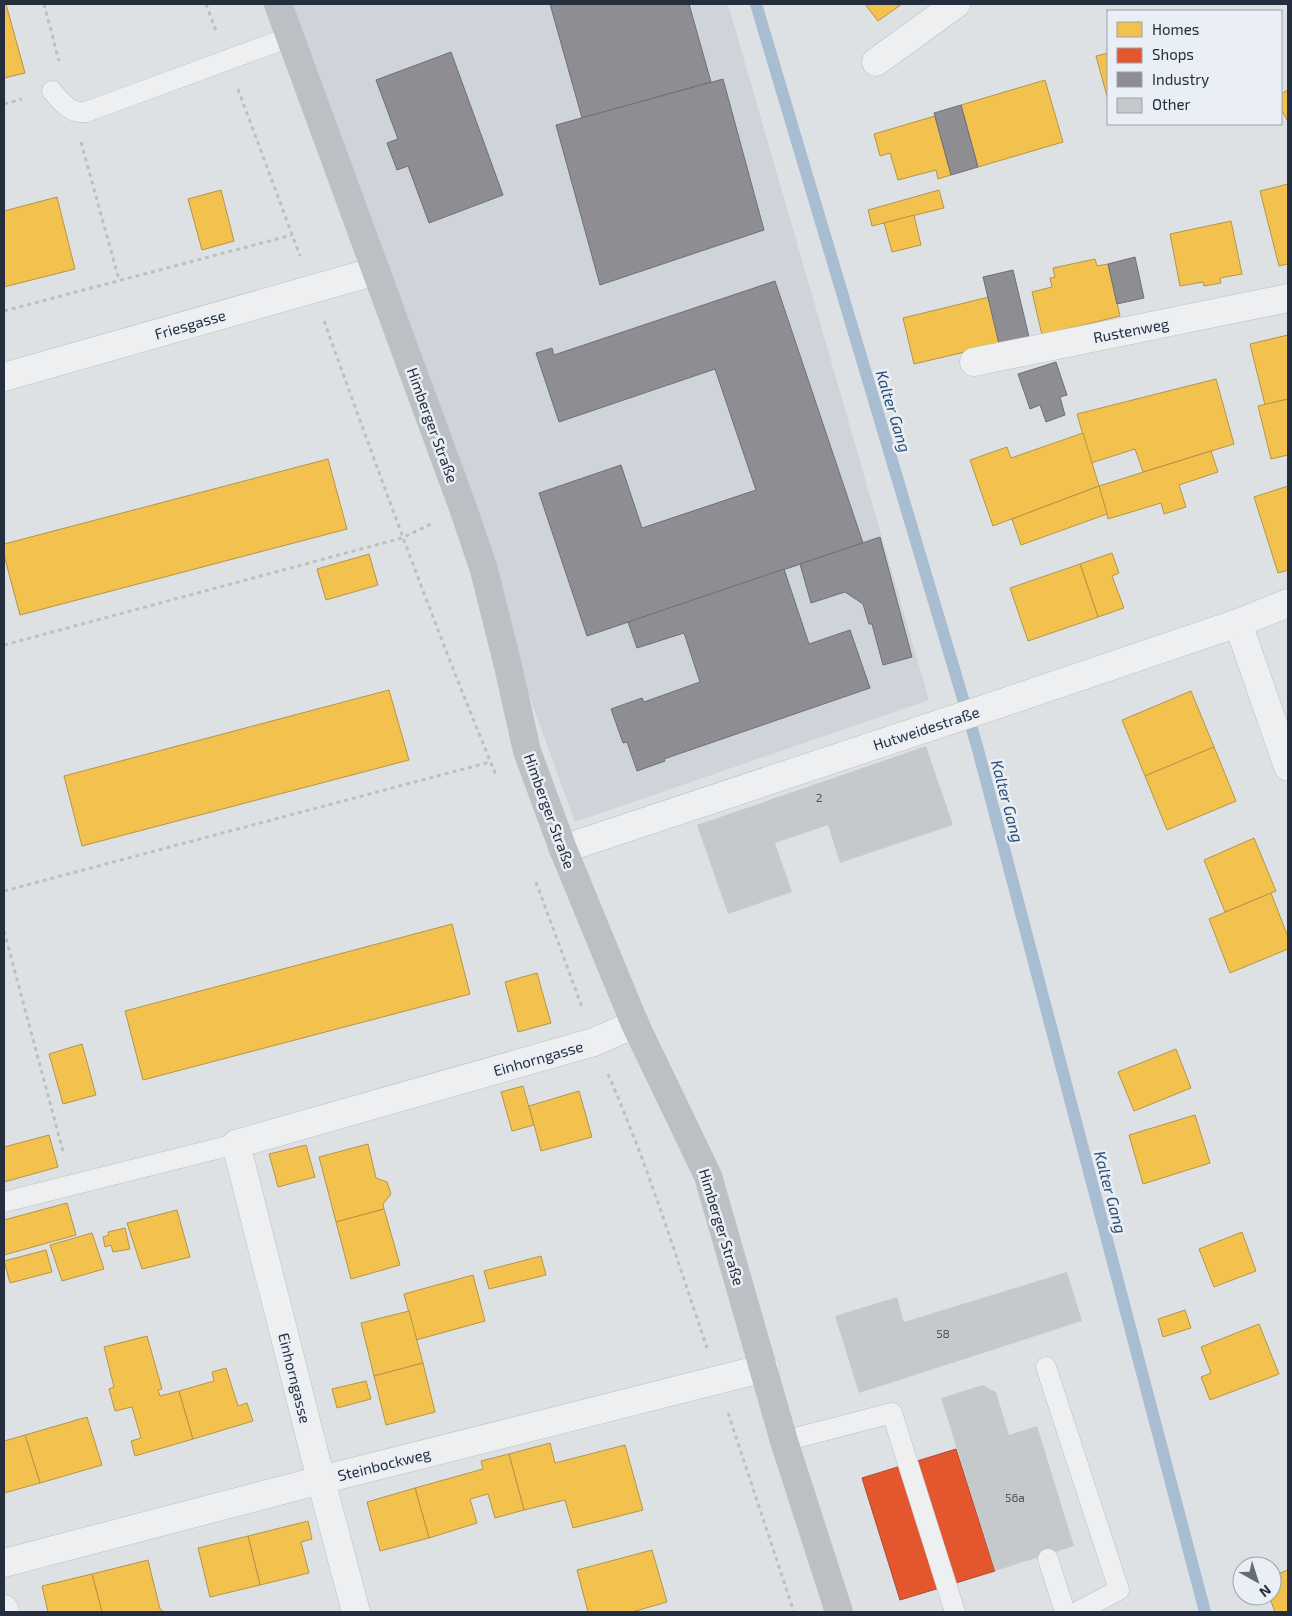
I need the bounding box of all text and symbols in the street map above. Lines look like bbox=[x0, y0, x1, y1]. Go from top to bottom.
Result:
legend bbox=[1107, 10, 1282, 125]
text: Homes bbox=[1152, 20, 1199, 38]
text: Shops bbox=[1152, 45, 1194, 63]
text: Industry bbox=[1152, 70, 1209, 88]
text: Other bbox=[1152, 95, 1191, 113]
street label: Friesgasse bbox=[152, 305, 228, 343]
street label: Rustenweg bbox=[1092, 314, 1171, 346]
street label: Himberger Straße bbox=[404, 365, 462, 485]
water label: Kalter Gang bbox=[873, 368, 915, 454]
street label: Hutweidestraße bbox=[871, 702, 981, 754]
street label: Himberger Straße bbox=[521, 751, 579, 871]
water label: Kalter Gang bbox=[988, 758, 1028, 844]
house number: 2 bbox=[816, 790, 823, 804]
street label: Einhorngasse bbox=[491, 1037, 585, 1079]
water label: Kalter Gang bbox=[1091, 1149, 1131, 1235]
street label: Himberger Straße bbox=[696, 1166, 748, 1288]
house number: 58 bbox=[936, 1326, 950, 1340]
street label: Einhorngasse bbox=[275, 1331, 315, 1425]
street label: Steinbockweg bbox=[336, 1444, 433, 1484]
house number: 56a bbox=[1005, 1490, 1025, 1504]
north arrow bbox=[1232, 1556, 1282, 1606]
text: N bbox=[1256, 1582, 1275, 1601]

